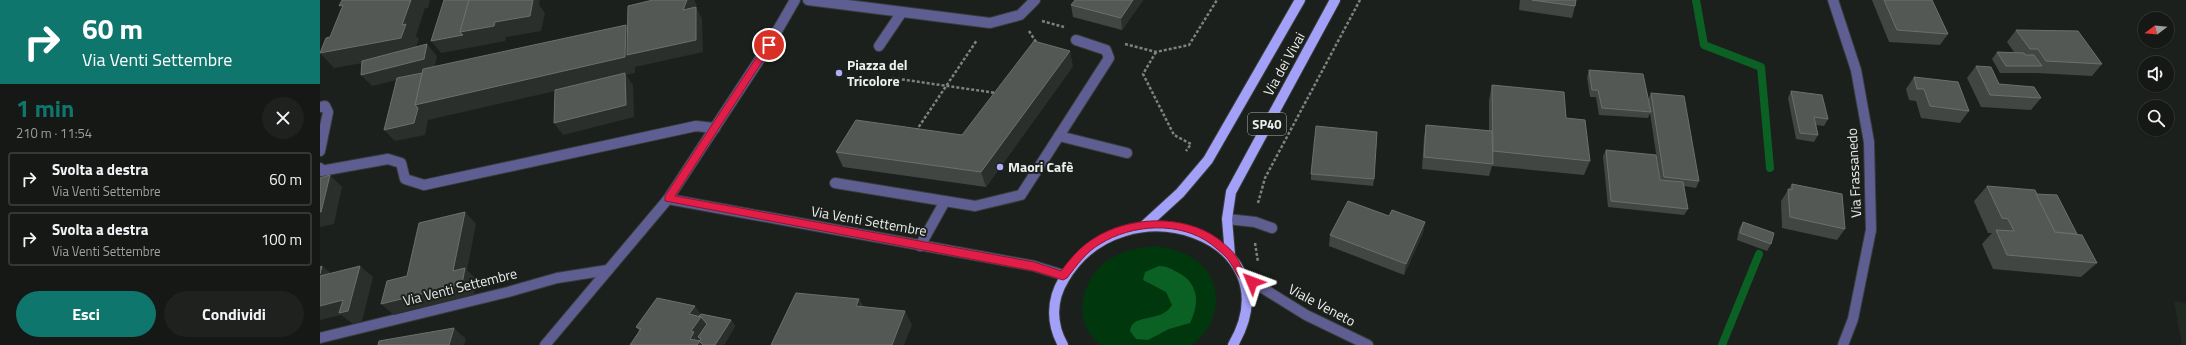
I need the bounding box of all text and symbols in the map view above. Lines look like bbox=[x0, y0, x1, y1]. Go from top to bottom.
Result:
text: 60 m bbox=[82, 7, 143, 50]
north arrow bbox=[2138, 12, 2174, 48]
map controls bbox=[2138, 12, 2174, 136]
icon: right bbox=[16, 16, 68, 68]
pin bbox=[752, 28, 786, 62]
street label: Via dei Vivai bbox=[1257, 28, 1310, 99]
icon: arrive bbox=[758, 34, 780, 56]
text: Via Venti Settembre bbox=[82, 46, 232, 73]
place label: Piazza del Tricolore bbox=[847, 54, 908, 91]
button: sound bbox=[2138, 56, 2174, 92]
marker: Piazza del Tricolore bbox=[834, 68, 844, 78]
text: 1 min bbox=[16, 90, 74, 126]
button: close bbox=[262, 97, 304, 139]
button: search bbox=[2138, 100, 2174, 136]
road number: SP40 bbox=[1248, 113, 1286, 135]
text: 210 m · 11:54 bbox=[16, 123, 92, 143]
street label: Via Frassanedo bbox=[1841, 128, 1866, 218]
place label: Maori Cafè bbox=[1008, 156, 1073, 177]
text: Svolta a destra bbox=[52, 158, 149, 181]
marker: Maori Cafè bbox=[995, 162, 1005, 172]
icon: right bbox=[18, 168, 40, 190]
text: 60 m bbox=[269, 168, 302, 191]
text: Via Venti Settembre bbox=[52, 181, 161, 201]
street label: Via Venti Settembre bbox=[810, 200, 929, 241]
text: Svolta a destra bbox=[52, 218, 149, 241]
icon: right bbox=[18, 228, 40, 250]
text: 100 m bbox=[261, 228, 302, 251]
text: Via Venti Settembre bbox=[52, 241, 161, 261]
position arrow bbox=[1231, 261, 1273, 303]
street label: Via Venti Settembre bbox=[401, 262, 519, 311]
street label: Viale Veneto bbox=[1285, 278, 1359, 331]
button: Esci bbox=[16, 291, 156, 337]
button: Condividi bbox=[164, 291, 304, 337]

